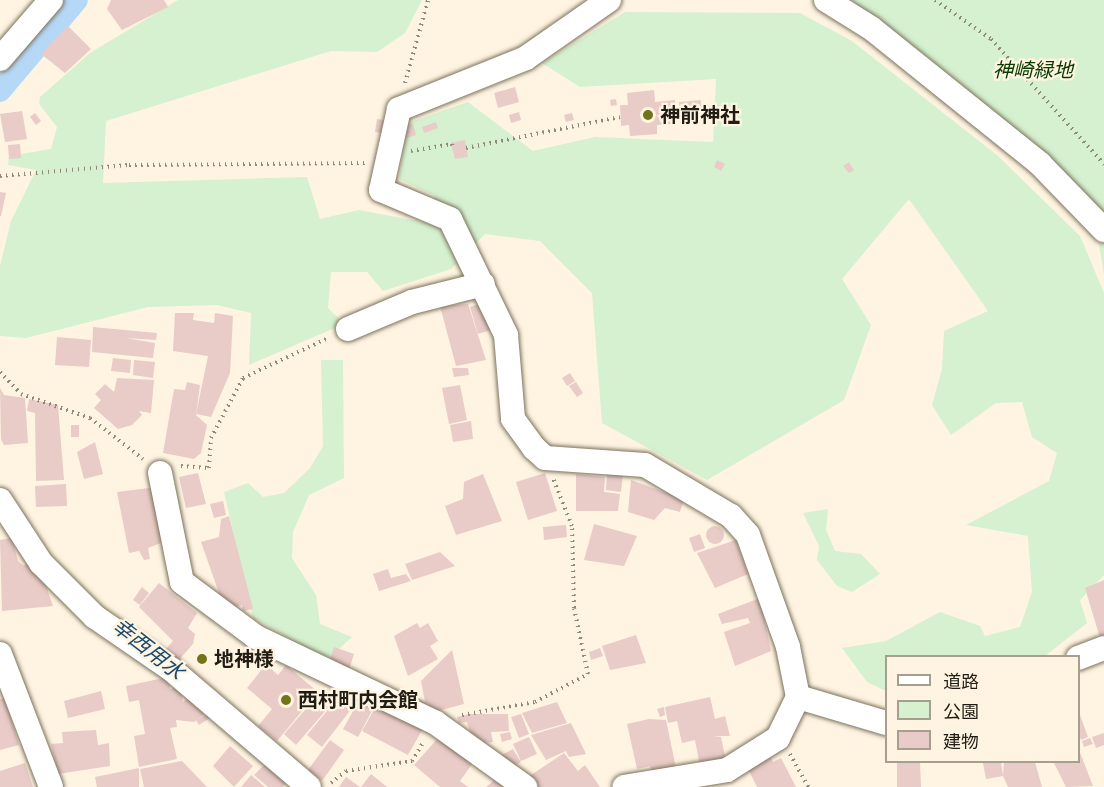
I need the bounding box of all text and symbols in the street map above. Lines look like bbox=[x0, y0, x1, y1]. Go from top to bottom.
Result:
park label: 神崎緑地 bbox=[993, 58, 1073, 82]
place label: 神前神社 bbox=[660, 103, 740, 127]
marker: 神前神社 bbox=[641, 108, 655, 122]
water label: 幸西用水 bbox=[107, 613, 189, 685]
place label: 地神様 bbox=[214, 647, 274, 671]
marker: 地神様 bbox=[195, 652, 209, 666]
legend bbox=[885, 655, 1080, 763]
text: 道路 bbox=[943, 669, 979, 694]
place label: 西村町内会館 bbox=[298, 688, 418, 712]
marker: 西村町内会館 bbox=[279, 693, 293, 707]
text: 公園 bbox=[943, 699, 979, 724]
text: 建物 bbox=[943, 729, 979, 754]

